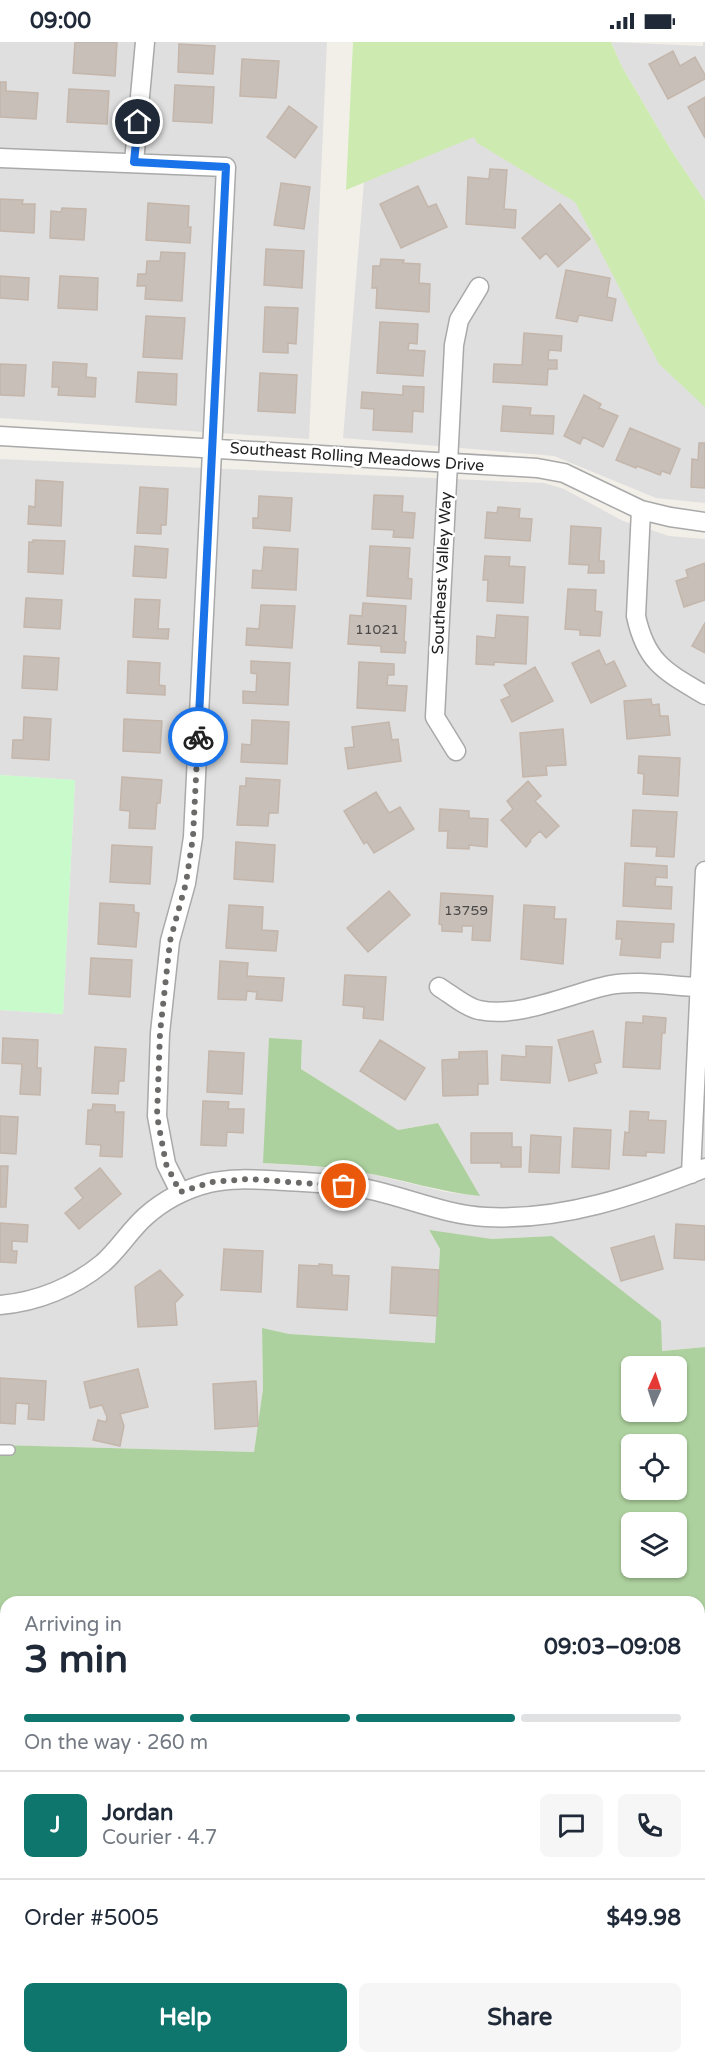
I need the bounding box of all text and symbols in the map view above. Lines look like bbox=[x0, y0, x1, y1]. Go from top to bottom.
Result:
text: 09:00 bbox=[30, 8, 91, 34]
pin bbox=[112, 96, 163, 147]
icon: home bbox=[121, 105, 154, 138]
street label: Southeast Rolling Meadows Drive bbox=[229, 438, 485, 476]
street label: Southeast Valley Way bbox=[428, 491, 456, 655]
house number: 11021 bbox=[355, 621, 399, 638]
courier bbox=[168, 707, 228, 767]
icon: bike bbox=[182, 721, 215, 754]
house number: 13759 bbox=[444, 902, 488, 919]
pin bbox=[318, 1160, 369, 1211]
icon: bag bbox=[327, 1169, 360, 1202]
north arrow bbox=[621, 1356, 687, 1422]
map controls bbox=[621, 1356, 687, 1578]
button: locate bbox=[621, 1434, 687, 1500]
button: layers bbox=[621, 1512, 687, 1578]
text: Arriving in bbox=[24, 1613, 122, 1637]
text: 09:03–09:08 bbox=[544, 1634, 681, 1660]
text: 3 min bbox=[24, 1636, 128, 1683]
text: On the way · 260 m bbox=[24, 1731, 208, 1755]
button: chat bbox=[540, 1794, 603, 1857]
button: phone bbox=[618, 1794, 681, 1857]
text: Jordan bbox=[102, 1800, 173, 1826]
text: J bbox=[50, 1812, 61, 1838]
text: Courier · 4.7 bbox=[102, 1826, 217, 1850]
text: Order #5005 bbox=[24, 1905, 159, 1931]
text: $49.98 bbox=[606, 1905, 681, 1931]
button: Help bbox=[24, 1983, 347, 2052]
button: Share bbox=[359, 1983, 681, 2052]

